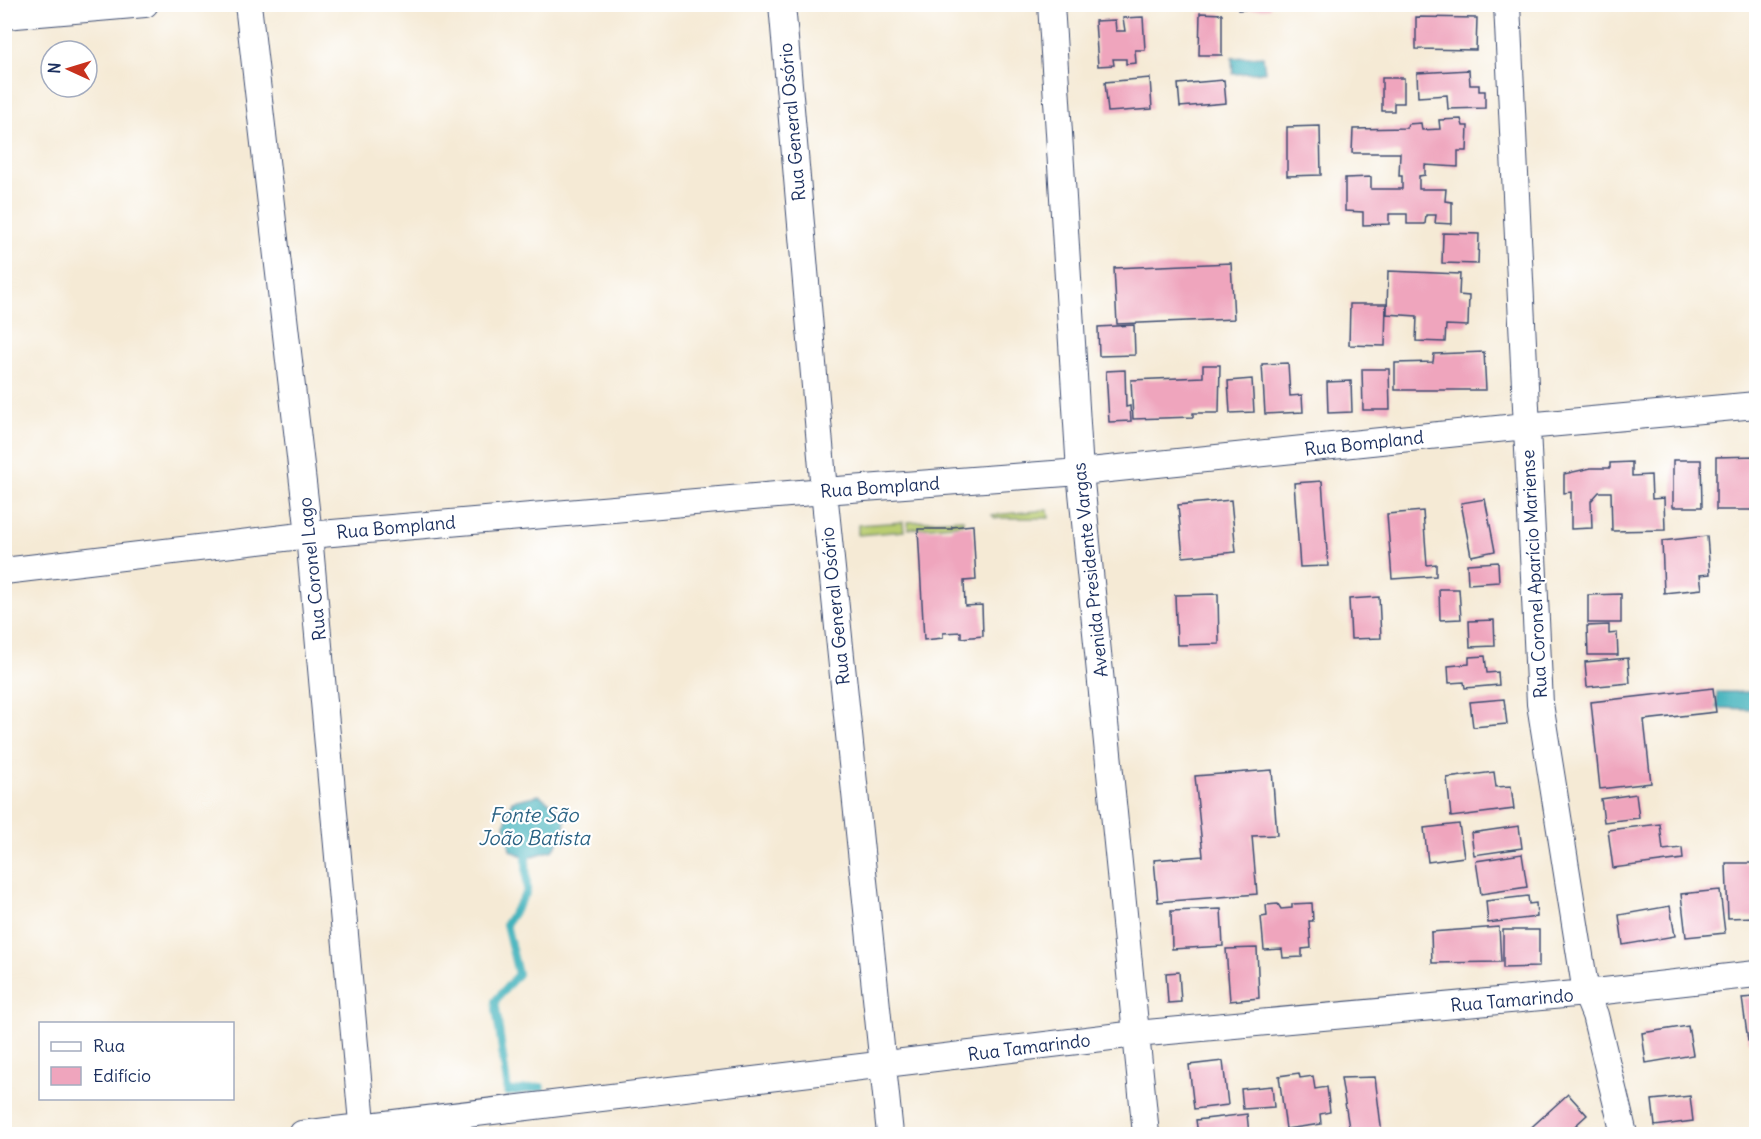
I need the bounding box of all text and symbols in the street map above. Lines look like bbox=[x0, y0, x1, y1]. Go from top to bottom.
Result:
north arrow bbox=[39, 39, 99, 99]
street label: Rua General Osório bbox=[774, 42, 810, 202]
text: N bbox=[44, 62, 64, 74]
street label: Rua Bompland bbox=[1303, 425, 1425, 461]
street label: Rua Coronel Aparício Mariense bbox=[1516, 449, 1552, 699]
street label: Avenida Presidente Vargas bbox=[1067, 461, 1113, 679]
street label: Rua Bompland bbox=[820, 471, 941, 503]
street label: Rua Coronel Lago bbox=[293, 496, 331, 642]
street label: Rua Bompland bbox=[335, 510, 457, 544]
street label: Rua General Osório bbox=[815, 526, 855, 686]
water label: Fonte São João Batista bbox=[478, 802, 591, 850]
street label: Rua Tamarindo bbox=[1450, 983, 1574, 1017]
legend bbox=[39, 1022, 234, 1100]
street label: Rua Tamarindo bbox=[966, 1028, 1092, 1066]
text: Rua bbox=[93, 1034, 125, 1057]
text: Edifício bbox=[93, 1064, 151, 1087]

